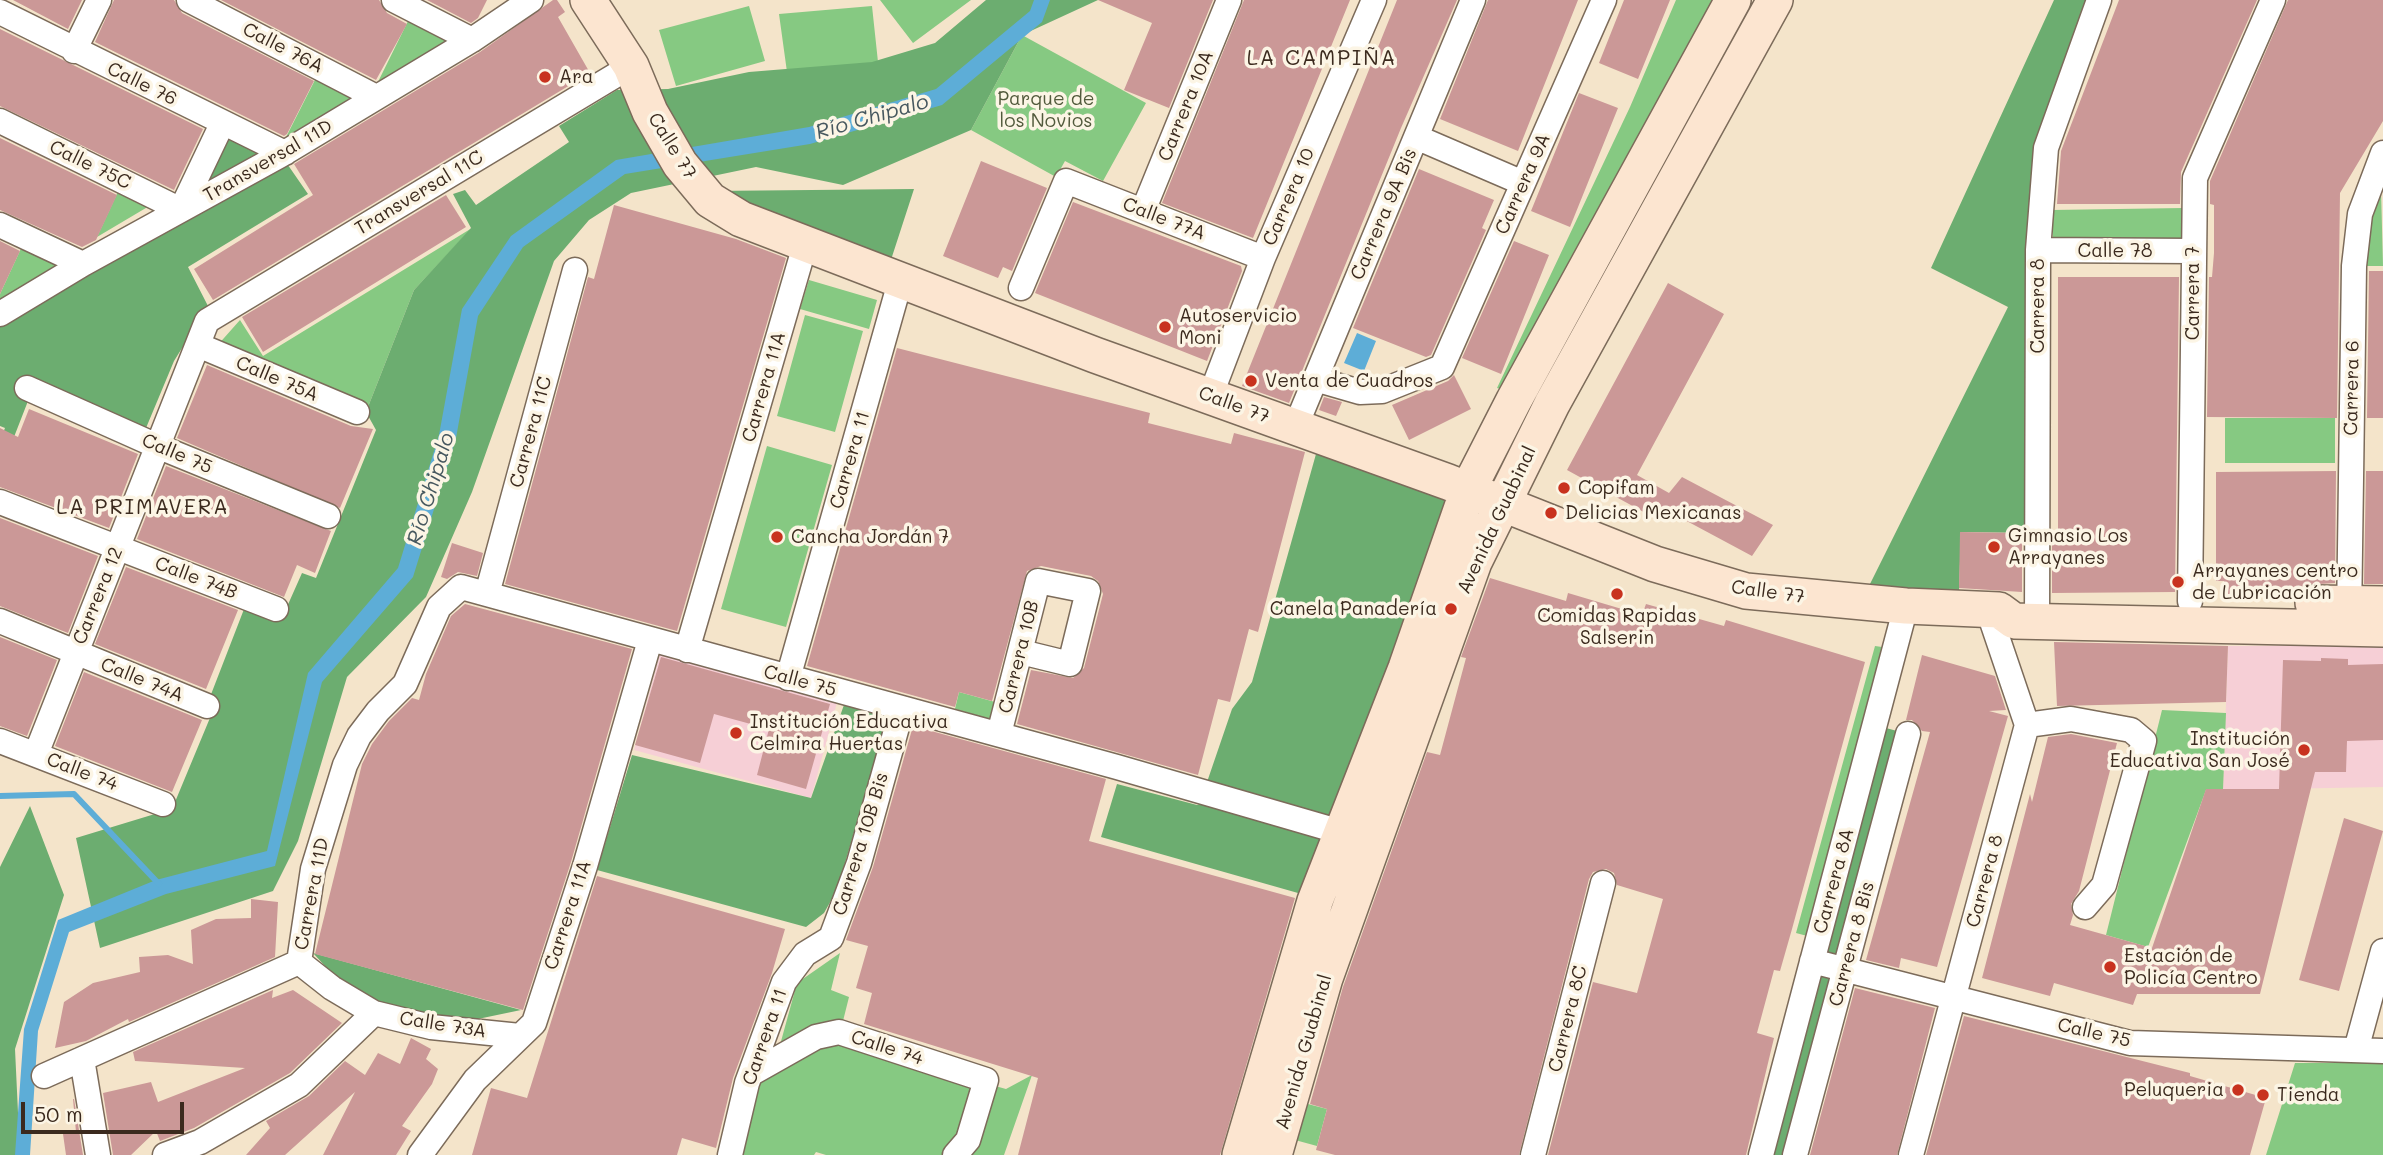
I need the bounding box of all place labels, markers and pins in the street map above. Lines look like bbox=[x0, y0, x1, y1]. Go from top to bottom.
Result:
place label: Ara bbox=[559, 66, 594, 88]
marker: Ara bbox=[537, 69, 553, 85]
place label: Autoservicio Moni bbox=[1179, 305, 1297, 349]
marker: Autoservicio Moni bbox=[1157, 319, 1173, 335]
place label: Venta de Cuadros bbox=[1265, 370, 1434, 392]
marker: Venta de Cuadros bbox=[1243, 373, 1259, 389]
place label: Copifam bbox=[1578, 477, 1655, 499]
marker: Copifam bbox=[1556, 480, 1572, 496]
place label: Delicias Mexicanas bbox=[1565, 502, 1742, 524]
marker: Delicias Mexicanas bbox=[1543, 505, 1559, 521]
place label: Gimnasio Los Arrayanes bbox=[2008, 525, 2128, 569]
place label: Cancha Jordán 7 bbox=[791, 526, 949, 548]
marker: Cancha Jordán 7 bbox=[769, 529, 785, 545]
marker: Gimnasio Los Arrayanes bbox=[1986, 539, 2002, 555]
place label: Arrayanes centro de Lubricación bbox=[2192, 560, 2358, 604]
marker: Arrayanes centro de Lubricación bbox=[2170, 574, 2186, 590]
marker: Comidas Rapidas Salserin bbox=[1609, 586, 1625, 602]
place label: Canela Panadería bbox=[1270, 598, 1437, 620]
marker: Canela Panadería bbox=[1443, 601, 1459, 617]
place label: Comidas Rapidas Salserin bbox=[1537, 605, 1697, 649]
place label: Institución Educativa Celmira Huertas bbox=[750, 711, 948, 755]
marker: Institución Educativa Celmira Huertas bbox=[728, 725, 744, 741]
place label: Institución Educativa San José bbox=[2110, 728, 2290, 772]
marker: Institución Educativa San José bbox=[2296, 742, 2312, 758]
place label: Estación de Policía Centro bbox=[2124, 945, 2258, 989]
marker: Estación de Policía Centro bbox=[2102, 959, 2118, 975]
place label: Peluqueria bbox=[2124, 1079, 2224, 1101]
marker: Peluqueria bbox=[2230, 1082, 2246, 1098]
place label: Tienda bbox=[2277, 1084, 2340, 1106]
marker: Tienda bbox=[2255, 1087, 2271, 1103]

